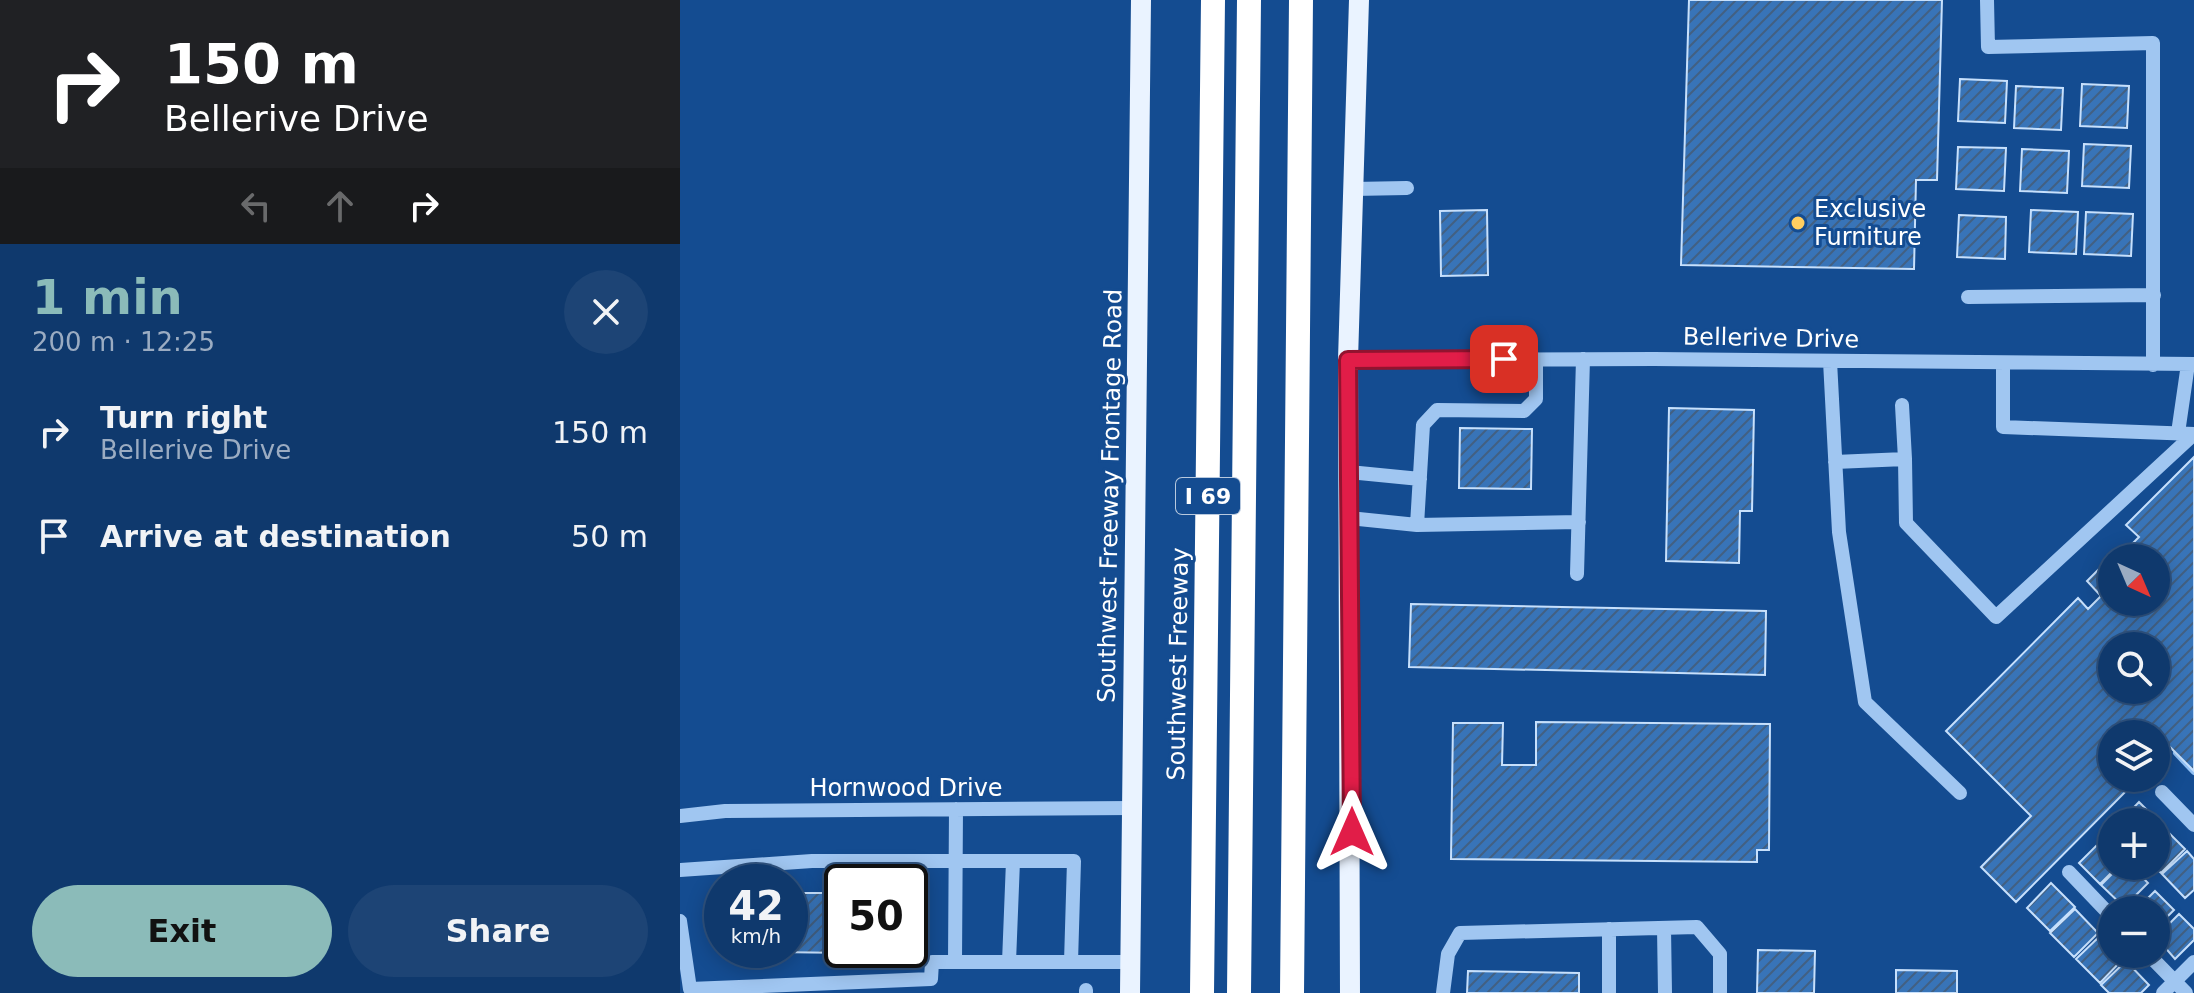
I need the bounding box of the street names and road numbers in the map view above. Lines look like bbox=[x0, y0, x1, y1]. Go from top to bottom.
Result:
street label: Southwest Freeway Frontage Road bbox=[1092, 289, 1128, 703]
street label: Bellerive Drive bbox=[1683, 322, 1859, 354]
road number: I 69 bbox=[1176, 478, 1240, 514]
street label: Southwest Freeway bbox=[1162, 547, 1194, 781]
street label: Hornwood Drive bbox=[809, 774, 1003, 802]

